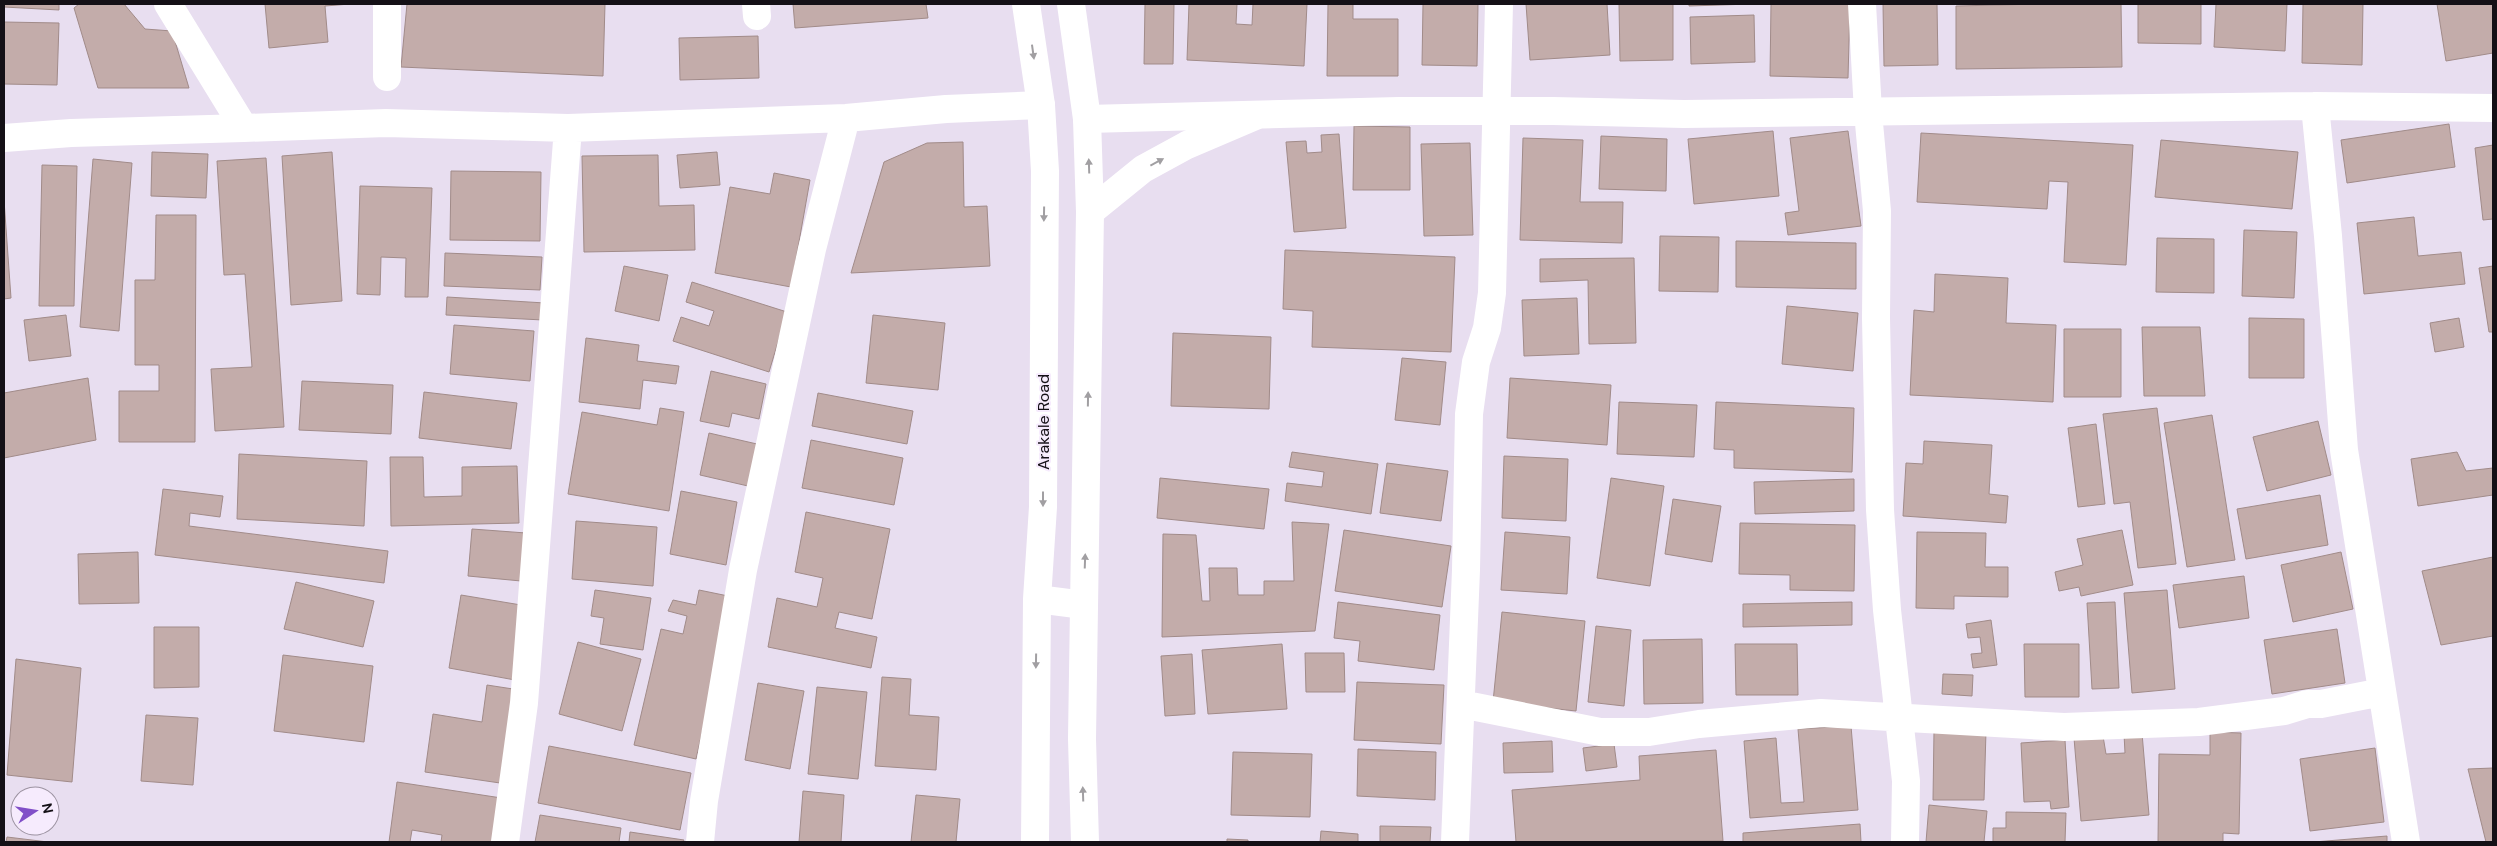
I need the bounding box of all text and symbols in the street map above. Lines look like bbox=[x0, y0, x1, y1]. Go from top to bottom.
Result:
one-way arrow bbox=[1029, 44, 1037, 60]
one-way arrow bbox=[1151, 157, 1164, 166]
one-way arrow bbox=[1084, 158, 1092, 174]
one-way arrow bbox=[1039, 206, 1047, 222]
street label: Arakale Road bbox=[1033, 374, 1054, 470]
one-way arrow bbox=[1084, 390, 1092, 406]
one-way arrow bbox=[1039, 491, 1047, 507]
one-way arrow bbox=[1082, 553, 1090, 569]
one-way arrow bbox=[1032, 653, 1040, 669]
one-way arrow bbox=[1079, 785, 1087, 801]
north arrow bbox=[10, 786, 60, 836]
text: N bbox=[38, 801, 58, 815]

